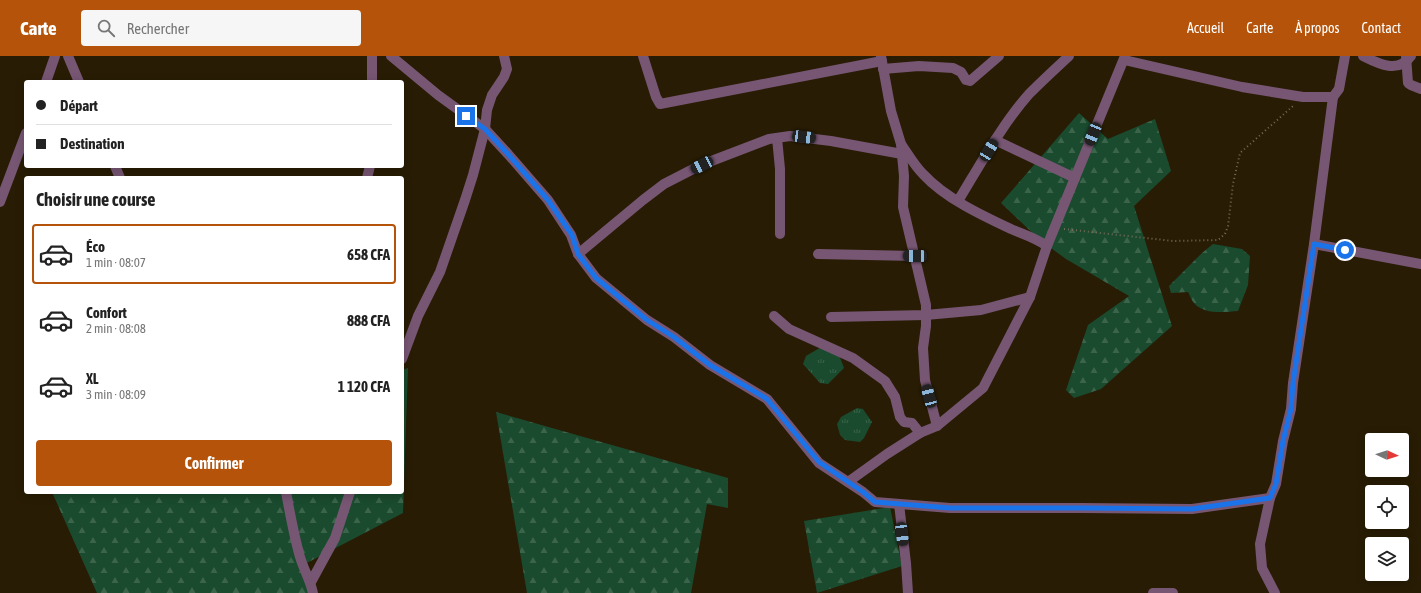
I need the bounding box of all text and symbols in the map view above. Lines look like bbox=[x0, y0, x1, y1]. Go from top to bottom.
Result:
search box bbox=[81, 10, 361, 46]
text: Carte bbox=[20, 17, 57, 39]
icon: search bbox=[95, 17, 117, 39]
text: Rechercher bbox=[127, 20, 189, 37]
text: Accueil bbox=[1187, 20, 1224, 36]
text: Carte bbox=[1246, 20, 1273, 36]
text: À propos bbox=[1295, 20, 1340, 36]
text: Contact bbox=[1362, 20, 1401, 36]
text: Départ bbox=[60, 97, 98, 114]
route end bbox=[457, 107, 475, 125]
car bbox=[1083, 121, 1103, 147]
car bbox=[791, 130, 817, 144]
text: Destination bbox=[60, 135, 125, 152]
car bbox=[978, 137, 1000, 163]
car bbox=[689, 154, 715, 176]
text: Choisir une course bbox=[36, 189, 155, 210]
icon: car bbox=[38, 236, 74, 272]
text: Éco bbox=[86, 238, 105, 255]
route start bbox=[1336, 241, 1354, 259]
text: 658 CFA bbox=[347, 246, 390, 263]
car bbox=[903, 250, 927, 262]
text: 1 min · 08:07 bbox=[86, 255, 146, 270]
icon: car bbox=[38, 302, 74, 338]
text: Confort bbox=[86, 304, 127, 321]
text: 888 CFA bbox=[347, 312, 390, 329]
text: 2 min · 08:08 bbox=[86, 321, 146, 336]
icon: car bbox=[38, 368, 74, 404]
text: XL bbox=[86, 370, 99, 387]
text: 1 120 CFA bbox=[338, 378, 390, 395]
car bbox=[920, 383, 938, 409]
text: 3 min · 08:09 bbox=[86, 387, 146, 402]
north arrow bbox=[1365, 433, 1409, 477]
map controls bbox=[1365, 433, 1409, 581]
button: Confirmer bbox=[36, 440, 392, 486]
button: locate bbox=[1365, 485, 1409, 529]
car bbox=[895, 521, 909, 547]
button: layers bbox=[1365, 537, 1409, 581]

